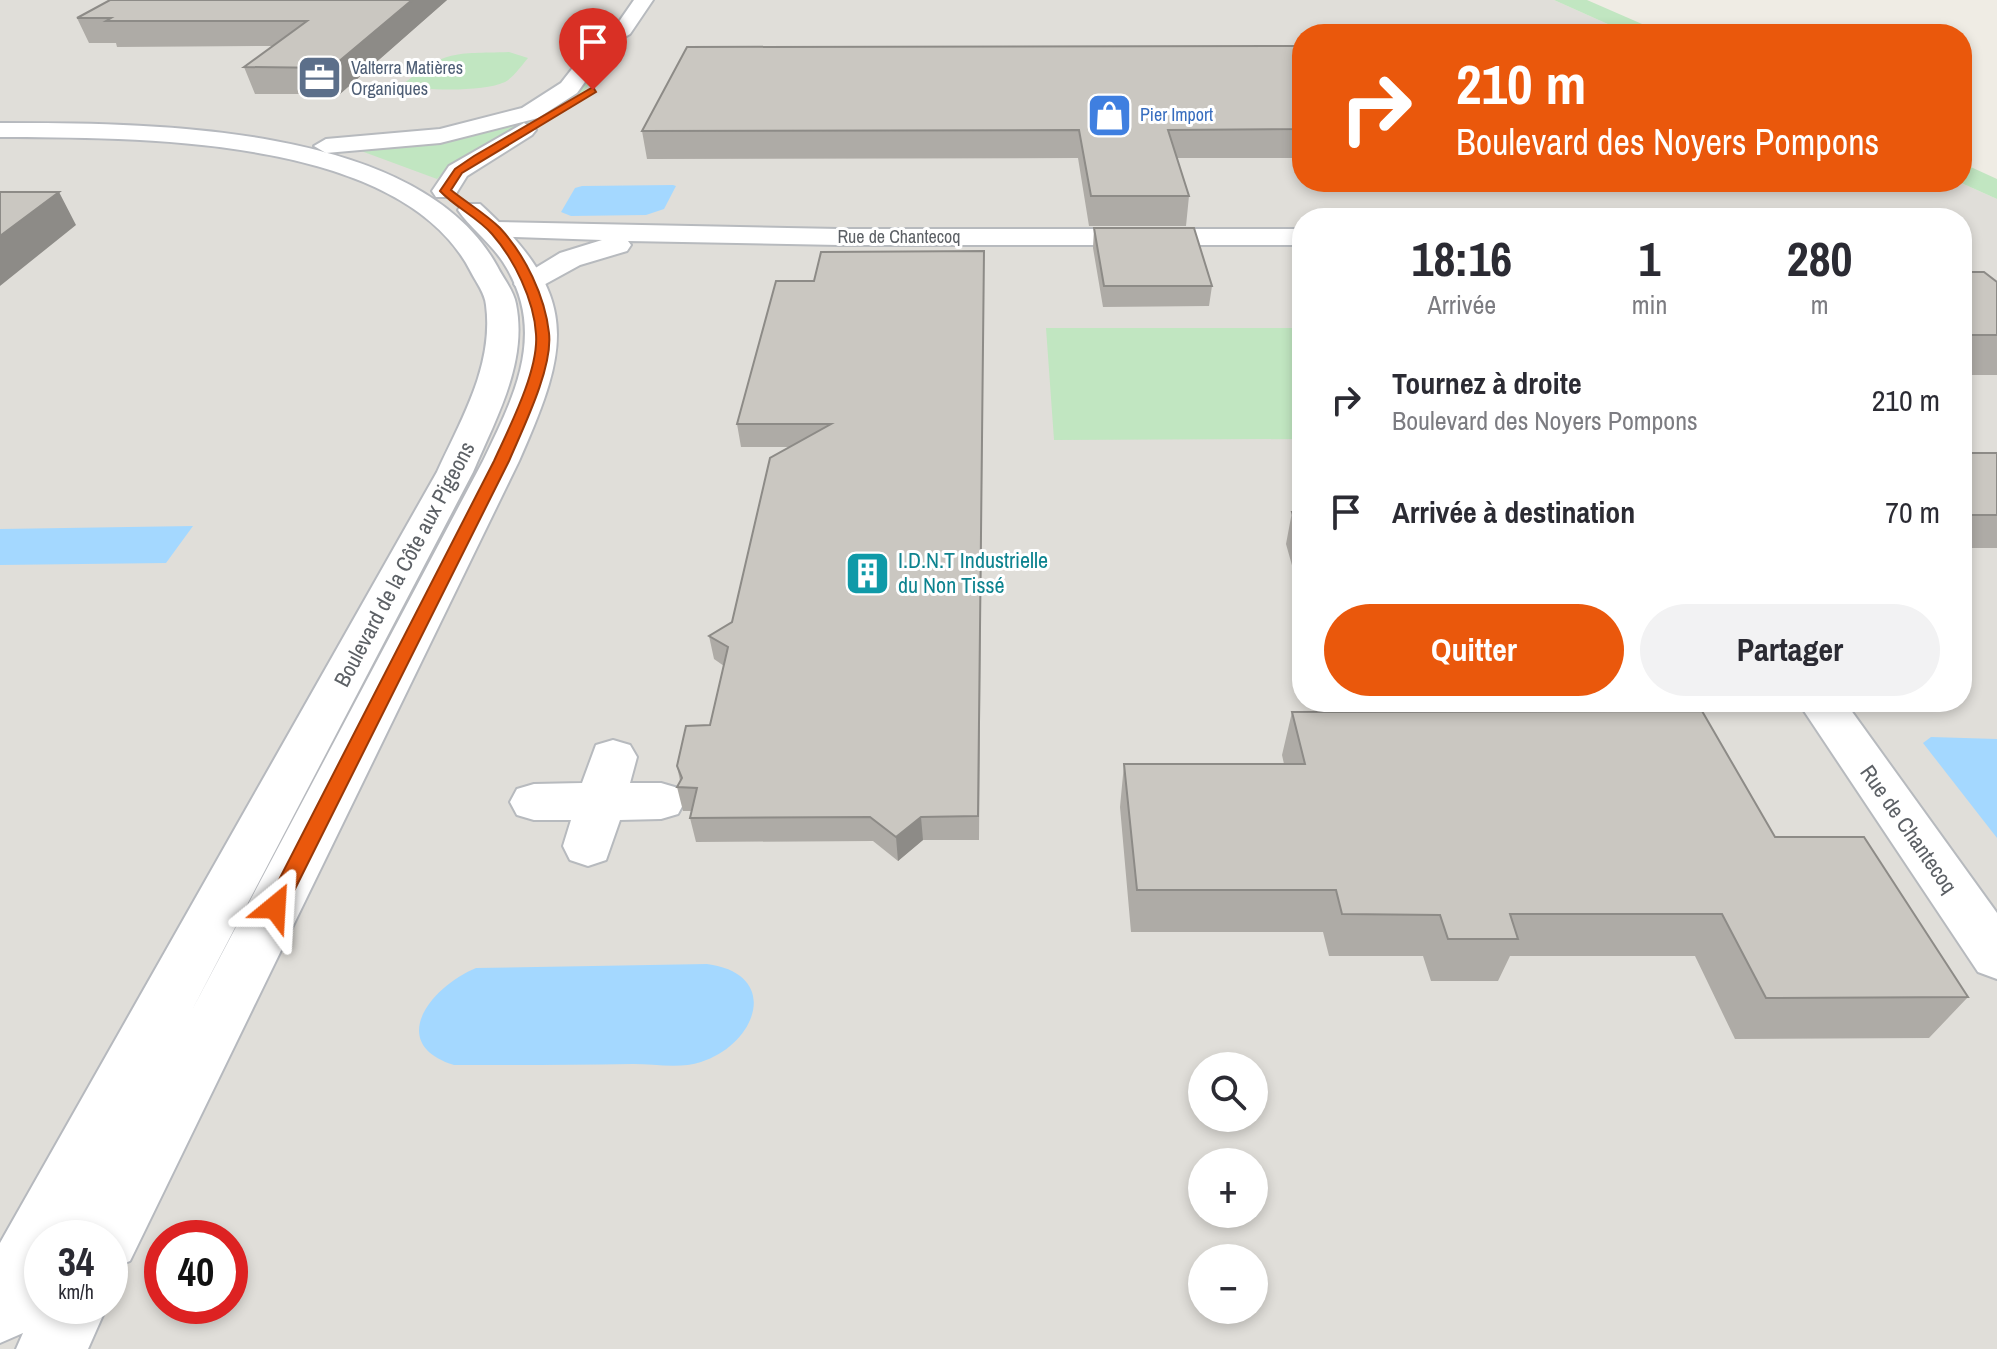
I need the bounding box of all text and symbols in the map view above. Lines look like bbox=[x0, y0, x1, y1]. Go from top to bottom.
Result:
pin bbox=[559, 8, 627, 90]
icon: arrive bbox=[571, 20, 615, 64]
text: 210 m bbox=[1456, 46, 1586, 121]
office icon: Valterra Matières Organiques bbox=[296, 54, 344, 102]
place label: Valterra Matières Organiques bbox=[351, 55, 463, 101]
icon: right bbox=[1324, 56, 1428, 160]
shop icon: Pier Import bbox=[1085, 91, 1133, 139]
place label: Pier Import bbox=[1140, 102, 1213, 127]
text: Boulevard des Noyers Pompons bbox=[1456, 118, 1879, 166]
street label: Rue de Chantecoq bbox=[837, 224, 961, 249]
text: 18:16 bbox=[1412, 226, 1512, 291]
text: 1 bbox=[1639, 226, 1660, 291]
text: 280 bbox=[1787, 226, 1852, 291]
text: Arrivée bbox=[1428, 287, 1496, 322]
text: min bbox=[1632, 287, 1667, 322]
text: m bbox=[1811, 287, 1829, 322]
text: Tournez à droite bbox=[1392, 363, 1582, 403]
icon: right bbox=[1324, 378, 1368, 422]
text: 210 m bbox=[1872, 380, 1940, 420]
text: Boulevard des Noyers Pompons bbox=[1392, 403, 1698, 438]
street label: Boulevard de la Côte aux Pigeons bbox=[326, 436, 482, 692]
icon: arrive bbox=[1324, 490, 1368, 534]
text: Arrivée à destination bbox=[1392, 492, 1635, 532]
text: 70 m bbox=[1885, 492, 1940, 532]
place label: I.D.N.T Industrielle du Non Tissé bbox=[898, 545, 1048, 600]
building icon: I.D.N.T Industrielle du Non Tissé bbox=[843, 549, 891, 597]
button: Quitter bbox=[1324, 604, 1624, 696]
button: Partager bbox=[1640, 604, 1940, 696]
street label: Rue de Chantecoq bbox=[1854, 759, 1964, 899]
position arrow bbox=[233, 865, 317, 949]
map controls bbox=[1188, 1052, 1268, 1324]
button: search bbox=[1188, 1052, 1268, 1132]
button: + bbox=[1188, 1148, 1268, 1228]
speed limit sign: 40 bbox=[144, 1220, 248, 1324]
text: 34 bbox=[58, 1235, 94, 1288]
button: − bbox=[1188, 1244, 1268, 1324]
text: km/h bbox=[58, 1278, 94, 1305]

